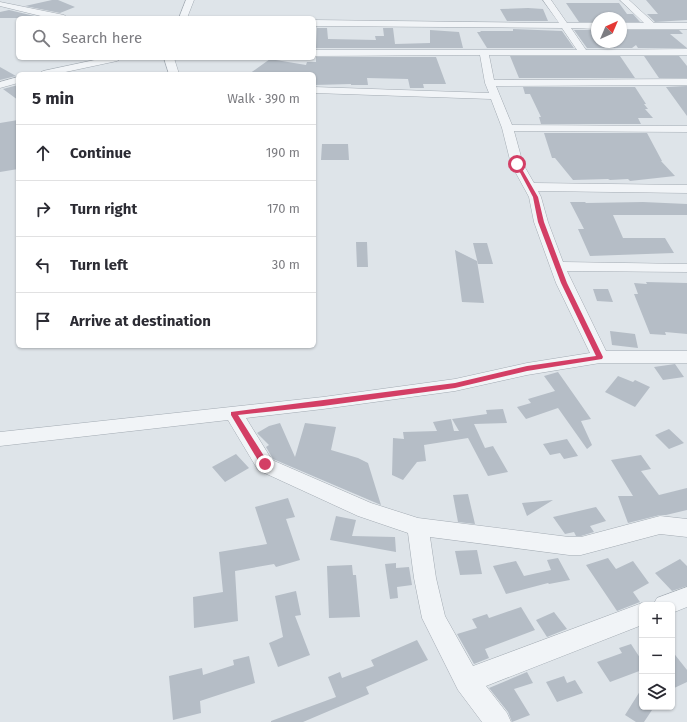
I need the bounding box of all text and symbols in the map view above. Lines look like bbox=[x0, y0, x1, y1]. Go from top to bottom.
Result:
north arrow bbox=[591, 12, 627, 48]
search box bbox=[16, 16, 316, 60]
icon: search bbox=[30, 27, 52, 49]
text: Search here bbox=[62, 29, 142, 47]
text: 5 min bbox=[32, 88, 74, 109]
text: Walk · 390 m bbox=[227, 91, 300, 106]
icon: ahead bbox=[32, 142, 54, 164]
text: Continue bbox=[70, 144, 131, 162]
text: 190 m bbox=[266, 145, 300, 160]
route start bbox=[508, 155, 526, 173]
icon: right bbox=[32, 198, 54, 220]
text: Turn right bbox=[70, 200, 137, 218]
text: 170 m bbox=[267, 201, 300, 216]
icon: left bbox=[32, 254, 54, 276]
text: Turn left bbox=[70, 256, 128, 274]
text: 30 m bbox=[272, 257, 300, 272]
icon: arrive bbox=[32, 310, 54, 332]
text: Arrive at destination bbox=[70, 312, 211, 330]
route end bbox=[256, 455, 274, 473]
map controls bbox=[639, 602, 675, 710]
button: + bbox=[639, 602, 675, 638]
button: − bbox=[639, 638, 675, 674]
button: layers bbox=[639, 674, 675, 710]

